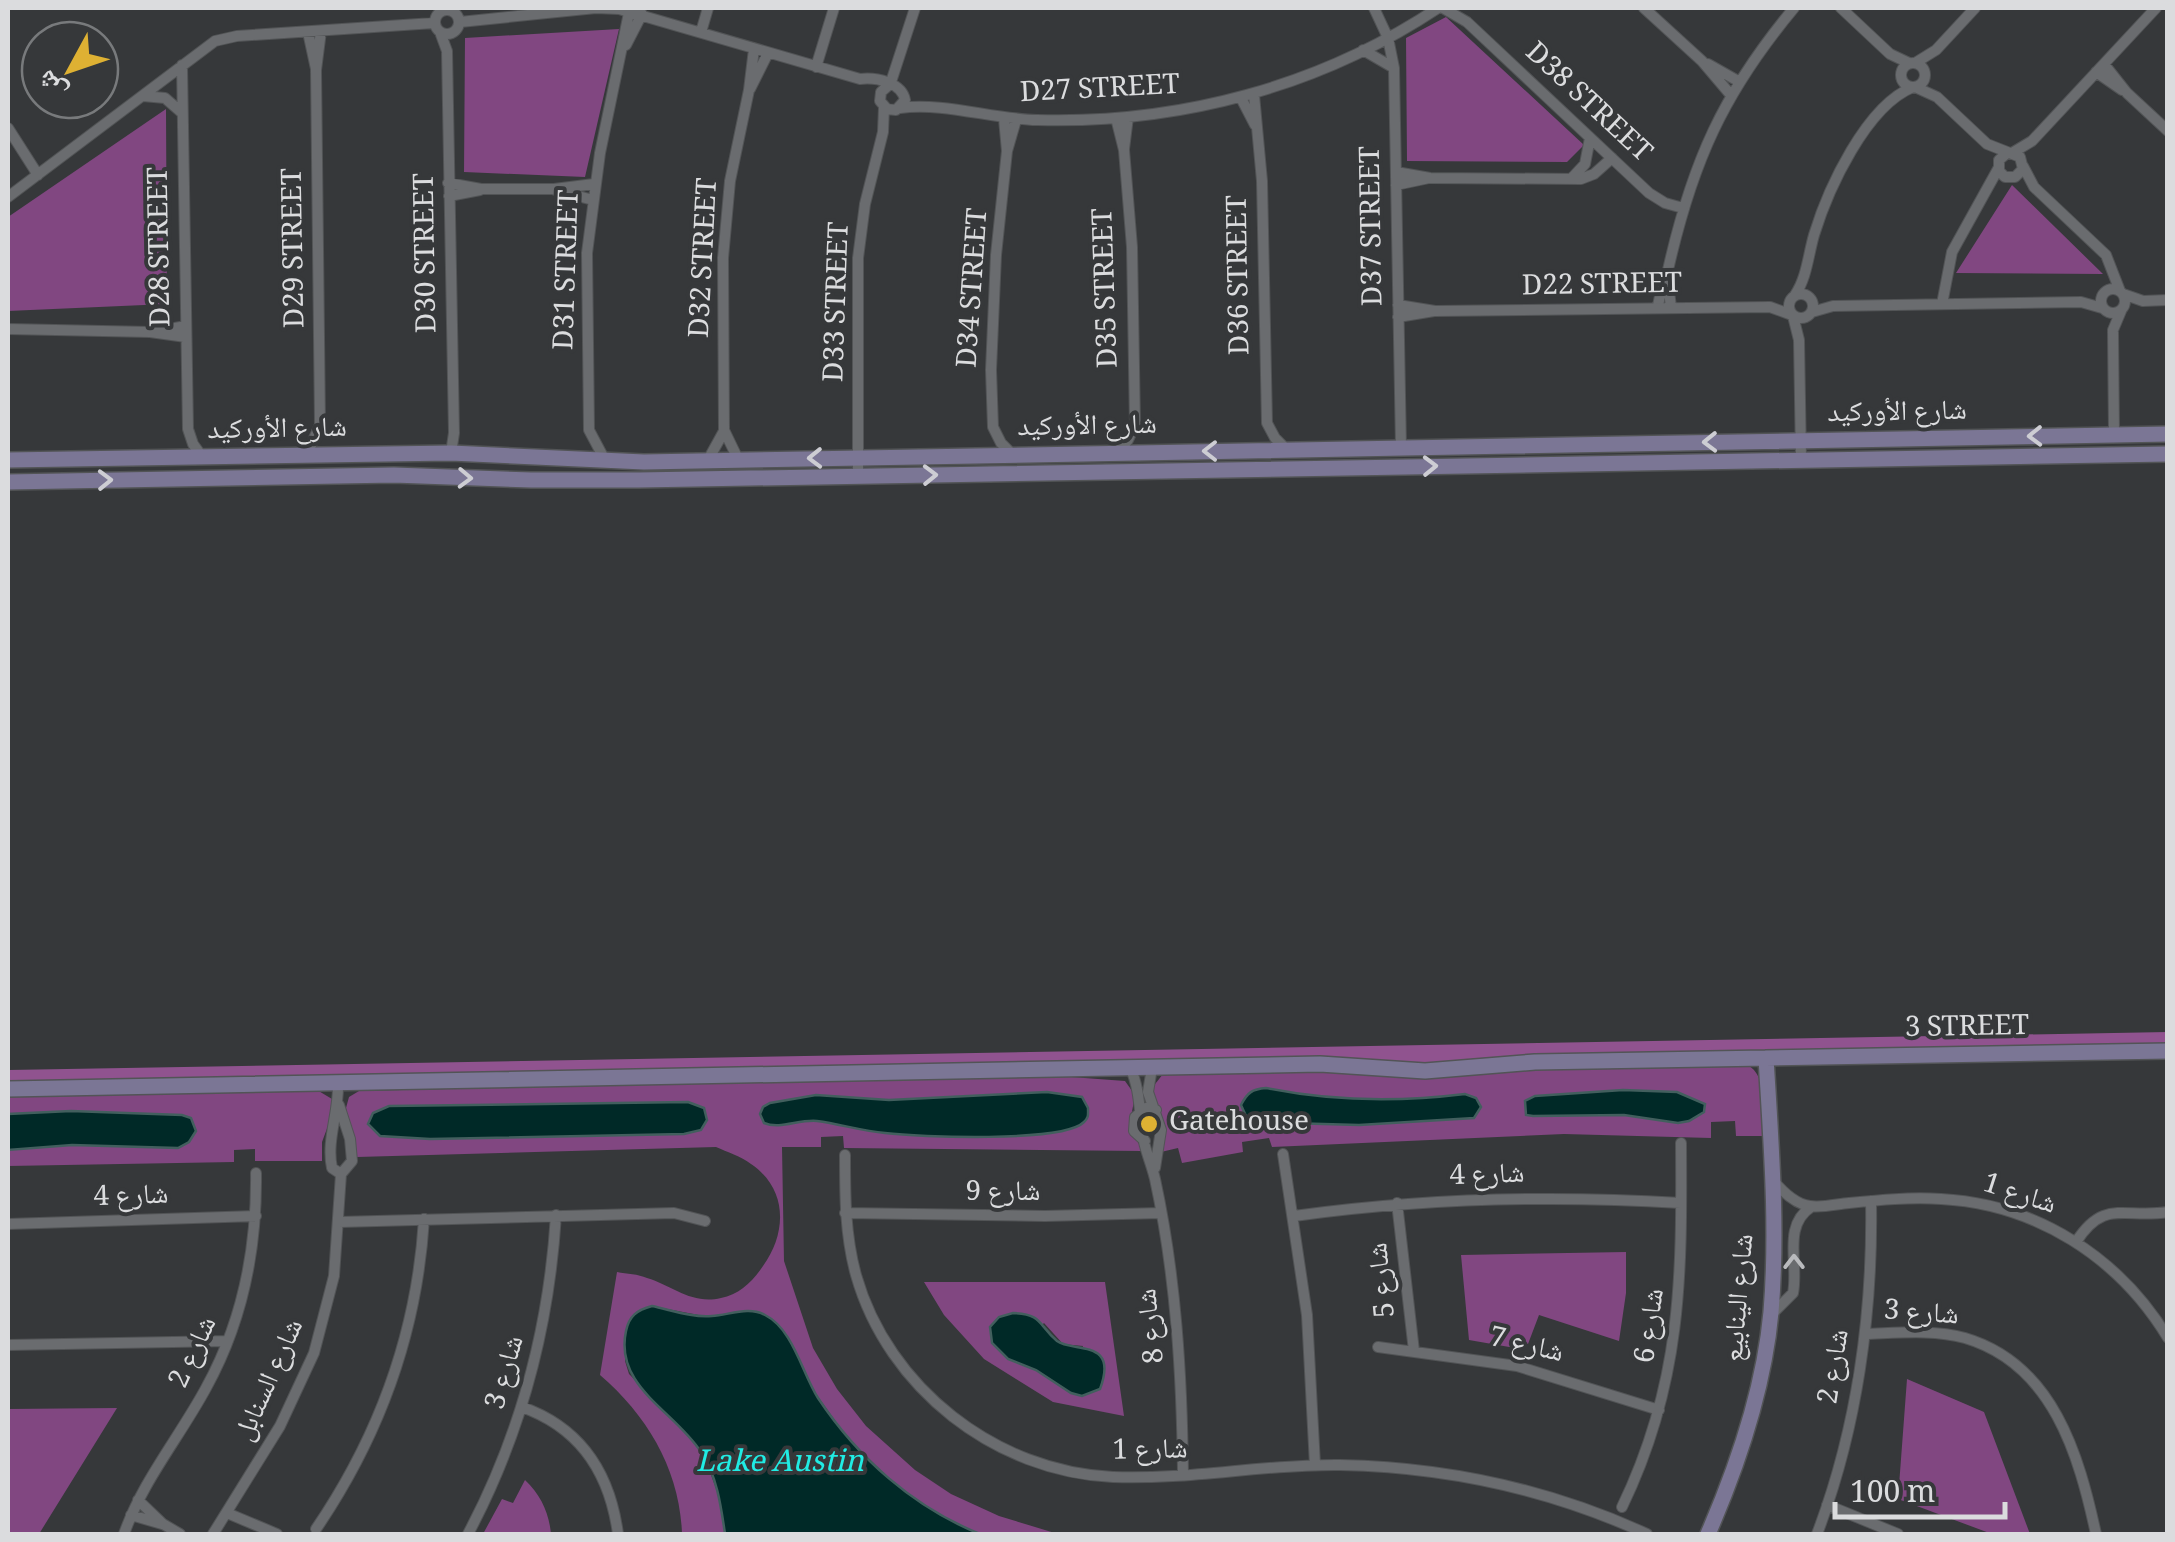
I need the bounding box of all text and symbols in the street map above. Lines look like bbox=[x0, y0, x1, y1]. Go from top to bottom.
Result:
north arrow bbox=[20, 20, 120, 120]
street label: D38 STREET bbox=[1512, 32, 1662, 176]
text: ش bbox=[26, 57, 82, 110]
street label: D27 STREET bbox=[1019, 63, 1181, 119]
street label: D37 STREET bbox=[1349, 146, 1399, 306]
street label: D28 STREET bbox=[137, 167, 187, 327]
street label: D29 STREET bbox=[271, 168, 321, 328]
street label: D30 STREET bbox=[403, 173, 453, 333]
street label: D32 STREET bbox=[678, 177, 734, 339]
street label: D31 STREET bbox=[542, 189, 596, 351]
street label: D36 STREET bbox=[1216, 195, 1266, 355]
street label: D34 STREET bbox=[945, 206, 1005, 370]
street label: D35 STREET bbox=[1081, 207, 1135, 369]
street label: D33 STREET bbox=[812, 221, 866, 383]
street label: D22 STREET bbox=[1522, 262, 1682, 312]
street label: شارع الأوركيد bbox=[1827, 389, 1967, 439]
street label: شارع الأوركيد bbox=[1017, 403, 1157, 453]
street label: شارع الأوركيد bbox=[207, 406, 347, 456]
one-way arrow bbox=[2027, 425, 2043, 446]
one-way arrow bbox=[1702, 432, 1718, 453]
one-way arrow bbox=[1202, 440, 1218, 462]
one-way arrow bbox=[807, 447, 822, 469]
one-way arrow bbox=[1422, 456, 1438, 477]
one-way arrow bbox=[922, 464, 938, 485]
one-way arrow bbox=[457, 467, 473, 488]
one-way arrow bbox=[97, 470, 113, 491]
street label: 3 STREET bbox=[1905, 1004, 2029, 1054]
place label: Gatehouse bbox=[1169, 1100, 1309, 1148]
marker: Gatehouse bbox=[1138, 1113, 1160, 1135]
street label: شارع 4 bbox=[1449, 1152, 1525, 1202]
street label: شارع 1 bbox=[1976, 1162, 2062, 1230]
street label: شارع 9 bbox=[965, 1170, 1041, 1218]
street label: شارع 4 bbox=[93, 1173, 169, 1223]
street label: شارع الينابيع bbox=[1711, 1232, 1771, 1364]
street label: شارع 5 bbox=[1356, 1240, 1412, 1320]
one-way arrow bbox=[1784, 1254, 1805, 1270]
street label: شارع 6 bbox=[1623, 1285, 1681, 1367]
street label: شارع 8 bbox=[1125, 1286, 1181, 1366]
street label: شارع 3 bbox=[1882, 1288, 1960, 1342]
street label: شارع 2 bbox=[157, 1309, 233, 1397]
street label: شارع السنابل bbox=[223, 1312, 319, 1450]
street label: شارع 7 bbox=[1484, 1315, 1568, 1379]
street label: شارع 2 bbox=[1806, 1326, 1866, 1408]
street label: شارع 3 bbox=[474, 1330, 540, 1416]
street label: شارع 1 bbox=[1112, 1427, 1188, 1477]
water label: Lake Austin bbox=[696, 1439, 865, 1490]
scale bar bbox=[1835, 1457, 2005, 1519]
text: 100 m bbox=[1850, 1470, 1935, 1521]

